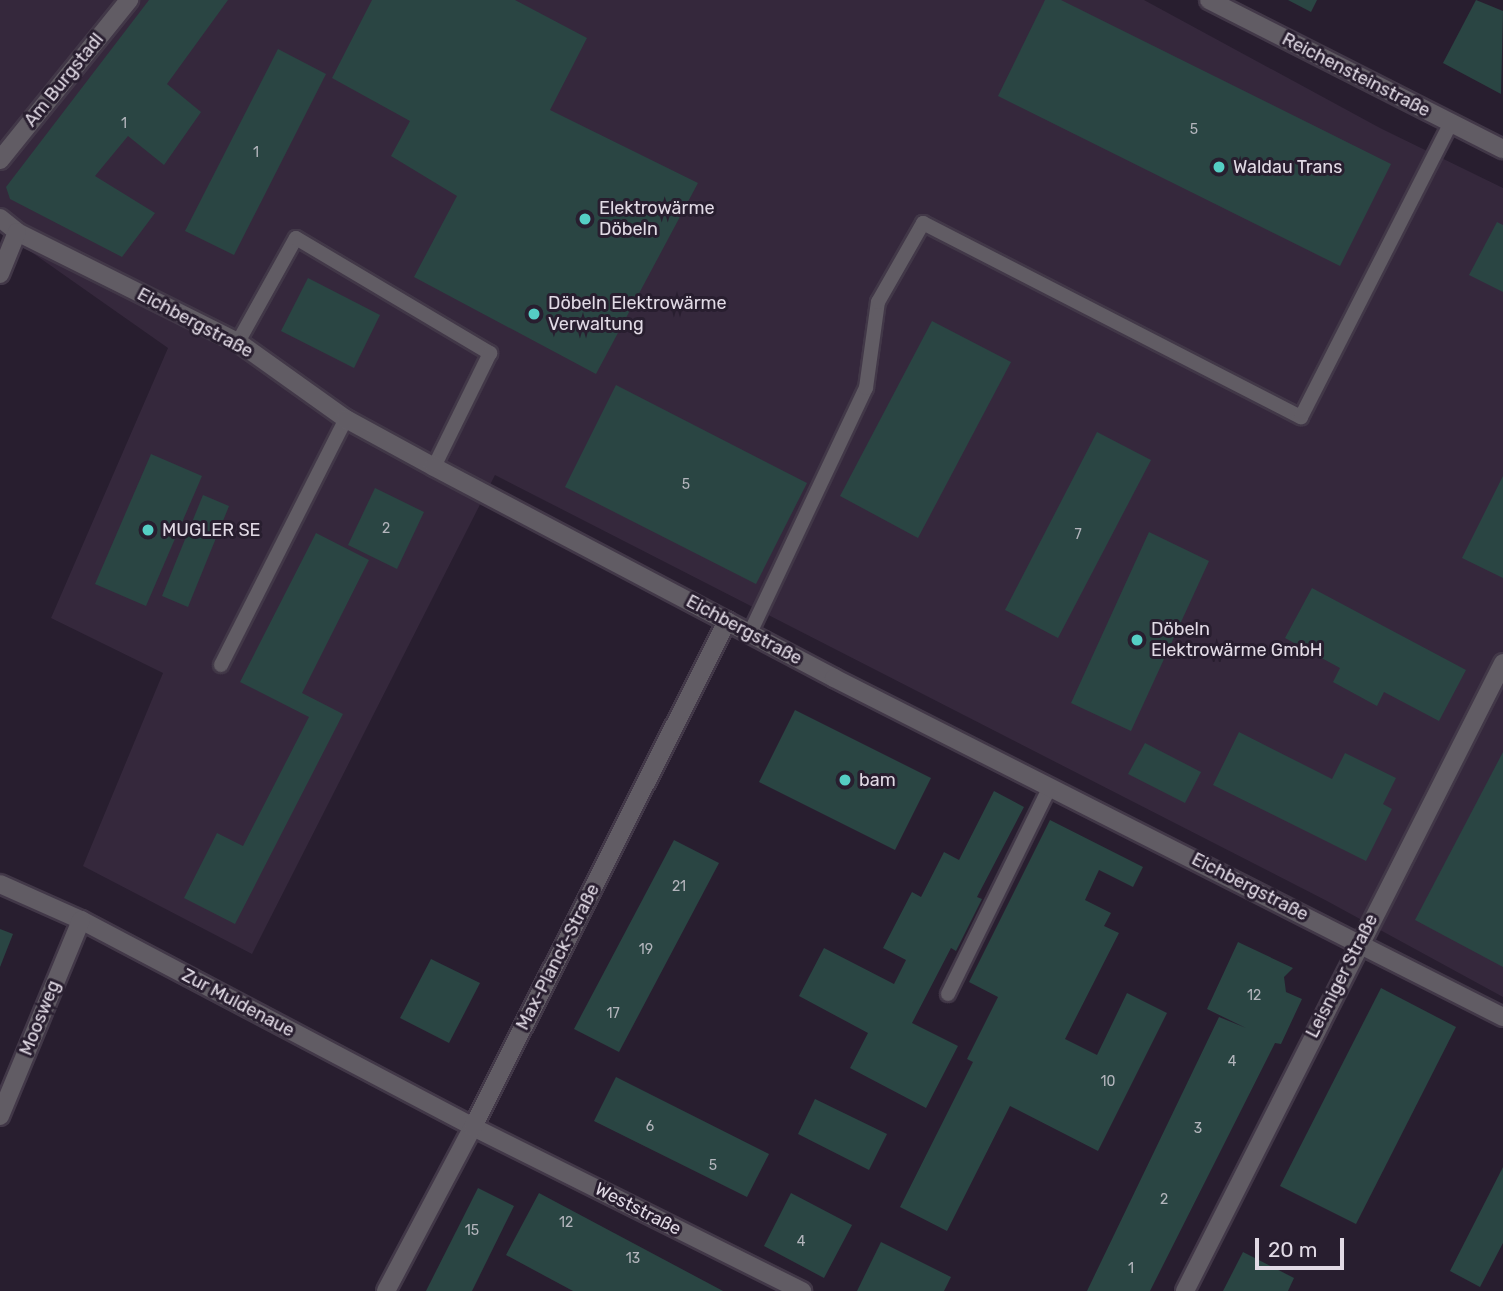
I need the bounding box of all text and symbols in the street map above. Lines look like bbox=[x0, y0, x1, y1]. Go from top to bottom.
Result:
street label: Reichensteinstraße bbox=[1278, 28, 1434, 122]
street label: Am Burgstadl bbox=[20, 29, 108, 131]
house number: 1 bbox=[121, 116, 127, 132]
house number: 5 bbox=[1190, 122, 1198, 138]
house number: 1 bbox=[253, 145, 259, 161]
place label: Waldau Trans bbox=[1233, 156, 1343, 178]
marker: Waldau Trans bbox=[1211, 159, 1227, 175]
place label: Elektrowärme Döbeln bbox=[599, 198, 714, 241]
marker: Elektrowärme Döbeln bbox=[577, 211, 593, 227]
street label: Eichbergstraße bbox=[133, 283, 257, 363]
place label: Döbeln Elektrowärme Verwaltung bbox=[548, 293, 727, 336]
marker: Döbeln Elektrowärme Verwaltung bbox=[526, 306, 542, 322]
house number: 5 bbox=[682, 477, 690, 493]
place label: MUGLER SE bbox=[162, 519, 261, 541]
house number: 2 bbox=[382, 521, 390, 537]
marker: MUGLER SE bbox=[140, 522, 156, 538]
house number: 7 bbox=[1074, 527, 1082, 543]
street label: Eichbergstraße bbox=[682, 590, 806, 670]
place label: Döbeln Elektrowärme GmbH bbox=[1151, 619, 1323, 662]
marker: Döbeln Elektrowärme GmbH bbox=[1129, 632, 1145, 648]
place label: bam bbox=[859, 769, 896, 791]
marker: bam bbox=[837, 772, 853, 788]
street label: Eichbergstraße bbox=[1188, 848, 1312, 926]
house number: 21 bbox=[672, 879, 686, 895]
street label: Max-Planck-Straße bbox=[512, 880, 604, 1034]
street label: Leisniger Straße bbox=[1301, 910, 1383, 1042]
house number: 19 bbox=[639, 942, 653, 958]
street label: Zur Muldenaue bbox=[178, 964, 298, 1042]
street label: Moosweg bbox=[15, 977, 65, 1059]
house number: 12 bbox=[1247, 988, 1261, 1004]
house number: 17 bbox=[606, 1006, 620, 1022]
house number: 4 bbox=[1228, 1054, 1236, 1070]
house number: 10 bbox=[1101, 1074, 1115, 1090]
house number: 6 bbox=[646, 1119, 654, 1135]
house number: 3 bbox=[1194, 1121, 1202, 1137]
house number: 5 bbox=[709, 1158, 717, 1174]
street label: Weststraße bbox=[591, 1178, 685, 1240]
house number: 2 bbox=[1160, 1192, 1168, 1208]
house number: 12 bbox=[559, 1215, 573, 1231]
house number: 15 bbox=[465, 1223, 479, 1239]
scale bar bbox=[1258, 1224, 1347, 1268]
house number: 4 bbox=[797, 1234, 805, 1250]
text: 20 m bbox=[1268, 1237, 1317, 1262]
house number: 13 bbox=[626, 1251, 640, 1267]
house number: 1 bbox=[1128, 1261, 1134, 1277]

